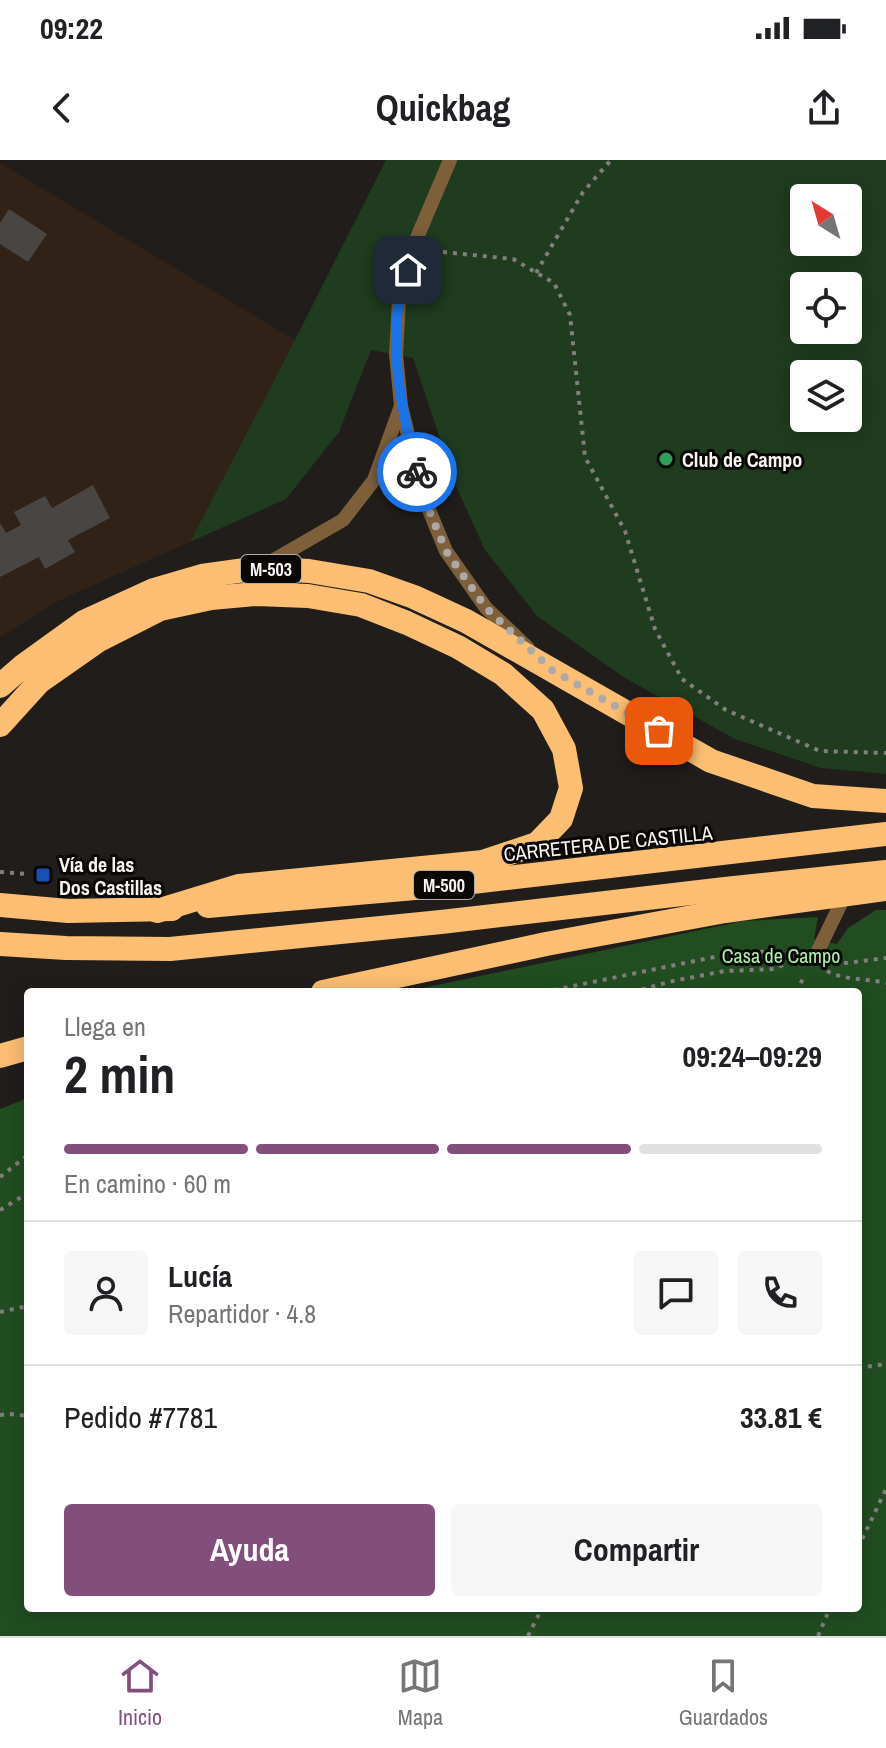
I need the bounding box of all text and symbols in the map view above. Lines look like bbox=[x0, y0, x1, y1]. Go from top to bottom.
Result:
text: 09:22 bbox=[40, 8, 103, 48]
text: Quickbag bbox=[376, 84, 510, 132]
icon: back bbox=[40, 86, 84, 130]
icon: share bbox=[802, 86, 846, 130]
north arrow bbox=[790, 184, 862, 256]
map controls bbox=[790, 184, 862, 432]
pin bbox=[374, 236, 442, 304]
icon: home bbox=[386, 248, 430, 292]
button: locate bbox=[790, 272, 862, 344]
button: layers bbox=[790, 360, 862, 432]
courier bbox=[377, 432, 457, 512]
place label: Club de Campo bbox=[682, 446, 802, 473]
icon: bike bbox=[395, 450, 439, 494]
marker: Club de Campo bbox=[657, 450, 675, 468]
road number: M-503 bbox=[241, 555, 301, 583]
pin bbox=[625, 697, 693, 765]
icon: bag bbox=[637, 709, 681, 753]
street label: CARRETERA DE CASTILLA bbox=[502, 819, 714, 867]
place label: Vía de las Dos Castillas bbox=[59, 851, 162, 901]
marker: Vía de las Dos Castillas bbox=[34, 866, 52, 884]
road number: M-500 bbox=[414, 871, 474, 899]
park label: Casa de Campo bbox=[722, 942, 840, 969]
text: Llega en bbox=[64, 1009, 146, 1044]
text: 09:24–09:29 bbox=[683, 1036, 822, 1076]
text: 2 min bbox=[64, 1039, 175, 1109]
text: En camino · 60 m bbox=[64, 1166, 231, 1201]
button: person bbox=[64, 1251, 148, 1335]
button: chat bbox=[634, 1251, 718, 1335]
button: phone bbox=[738, 1251, 822, 1335]
text: Lucía bbox=[168, 1256, 232, 1296]
text: Repartidor · 4.8 bbox=[168, 1296, 316, 1331]
text: Pedido #7781 bbox=[64, 1397, 217, 1437]
text: 33.81 € bbox=[740, 1397, 822, 1437]
button: Ayuda bbox=[64, 1504, 435, 1596]
button: Compartir bbox=[451, 1504, 822, 1596]
tab: Inicio bbox=[118, 1654, 162, 1732]
tab: Mapa bbox=[398, 1654, 443, 1732]
tab: Guardados bbox=[679, 1654, 768, 1732]

